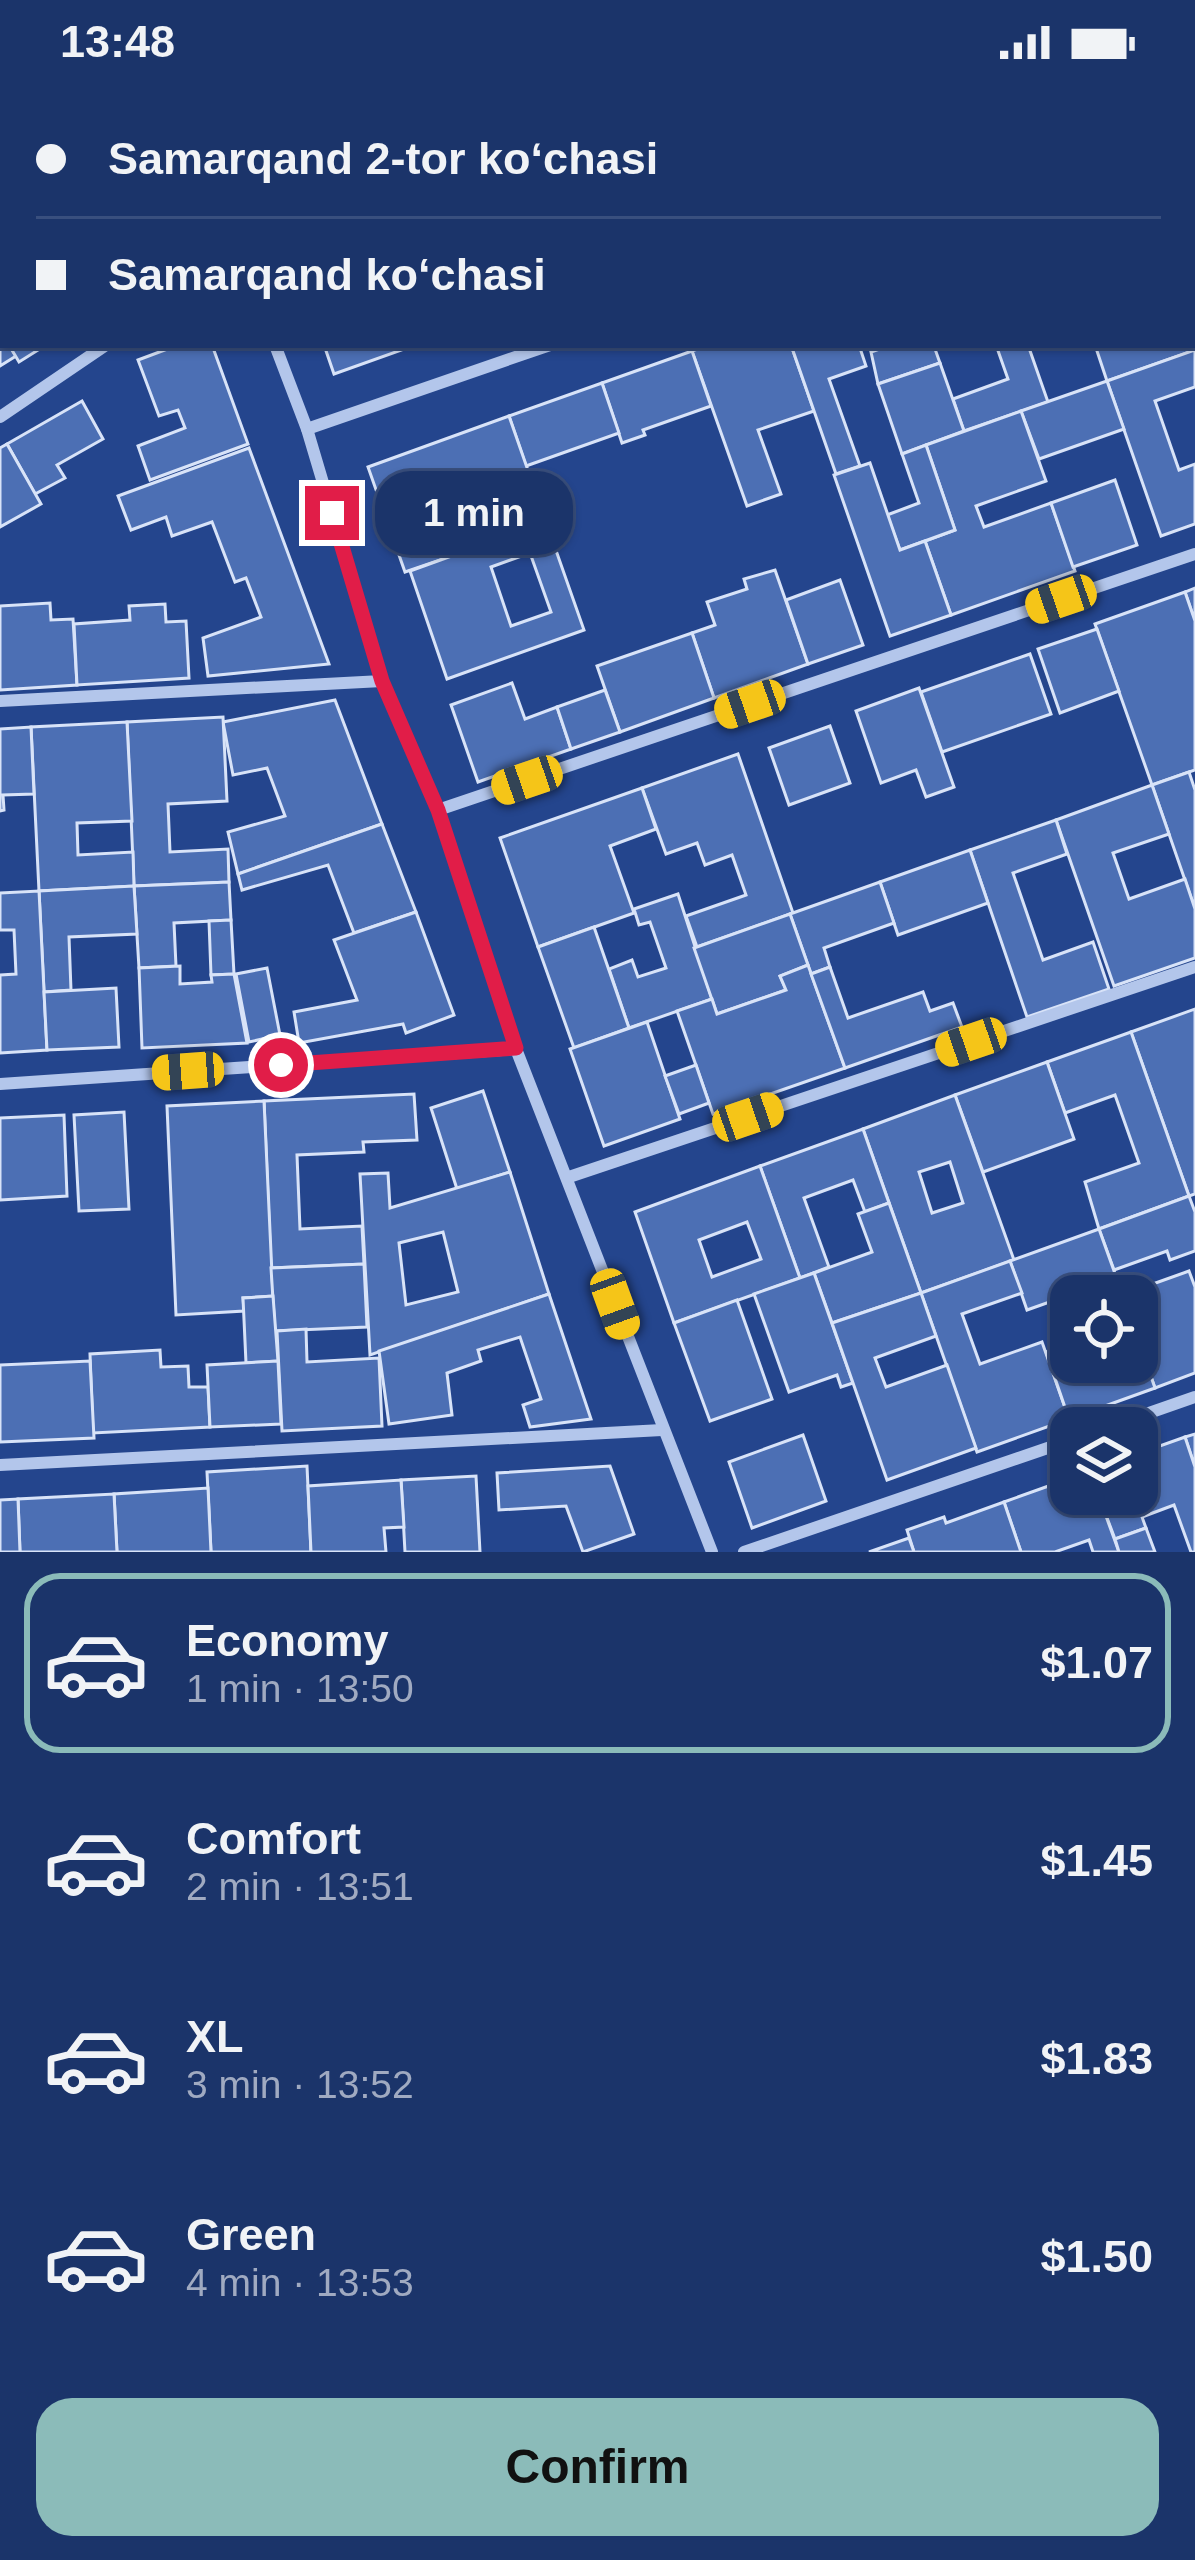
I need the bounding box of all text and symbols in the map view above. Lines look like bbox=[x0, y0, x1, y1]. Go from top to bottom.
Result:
text: 13:48 bbox=[60, 16, 175, 67]
text: Samarqand 2-tor koʻchasi bbox=[108, 133, 658, 184]
text: Samarqand ko‘chasi bbox=[108, 249, 546, 300]
callout: 1 min bbox=[374, 471, 572, 555]
route end bbox=[305, 486, 359, 540]
text: 1 min bbox=[423, 491, 525, 534]
car bbox=[1021, 570, 1101, 628]
car bbox=[710, 675, 790, 733]
car bbox=[487, 751, 567, 809]
car bbox=[931, 1013, 1011, 1071]
route start bbox=[254, 1038, 308, 1092]
car bbox=[151, 1051, 225, 1091]
car bbox=[708, 1088, 788, 1146]
car bbox=[586, 1264, 644, 1344]
map controls bbox=[1050, 1275, 1158, 1515]
button: locate bbox=[1050, 1275, 1158, 1383]
button: layers bbox=[1050, 1407, 1158, 1515]
icon: car bbox=[42, 1609, 150, 1717]
text: Economy bbox=[186, 1615, 389, 1666]
text: $1.07 bbox=[1040, 1637, 1153, 1688]
text: 1 min · 13:50 bbox=[186, 1667, 414, 1710]
icon: car bbox=[42, 1807, 150, 1915]
text: Comfort bbox=[186, 1813, 361, 1864]
text: $1.45 bbox=[1040, 1835, 1153, 1886]
text: 2 min · 13:51 bbox=[186, 1865, 414, 1908]
icon: car bbox=[42, 2005, 150, 2113]
text: XL bbox=[186, 2011, 244, 2062]
text: $1.83 bbox=[1040, 2033, 1153, 2084]
text: 3 min · 13:52 bbox=[186, 2063, 414, 2106]
icon: car bbox=[42, 2203, 150, 2311]
text: Green bbox=[186, 2209, 316, 2260]
text: $1.50 bbox=[1040, 2231, 1153, 2282]
text: 4 min · 13:53 bbox=[186, 2261, 414, 2304]
button: Confirm bbox=[36, 2398, 1159, 2536]

